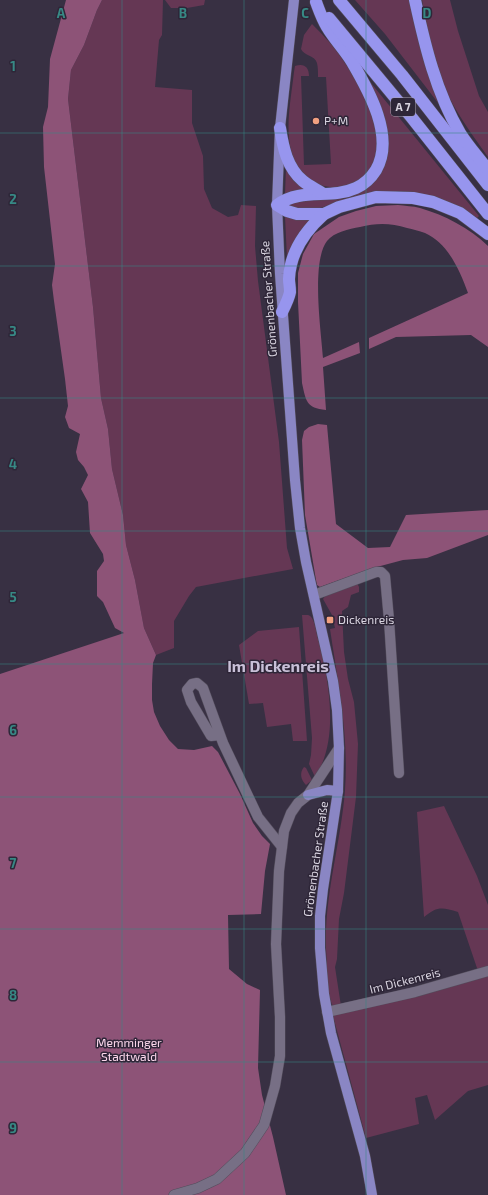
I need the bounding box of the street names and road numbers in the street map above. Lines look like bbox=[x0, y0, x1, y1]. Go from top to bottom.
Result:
road number: A 7 bbox=[391, 98, 415, 116]
street label: Grönenbacher Straße bbox=[257, 240, 279, 358]
street label: Grönenbacher Straße bbox=[300, 800, 330, 918]
street label: Im Dickenreis bbox=[368, 964, 442, 996]

